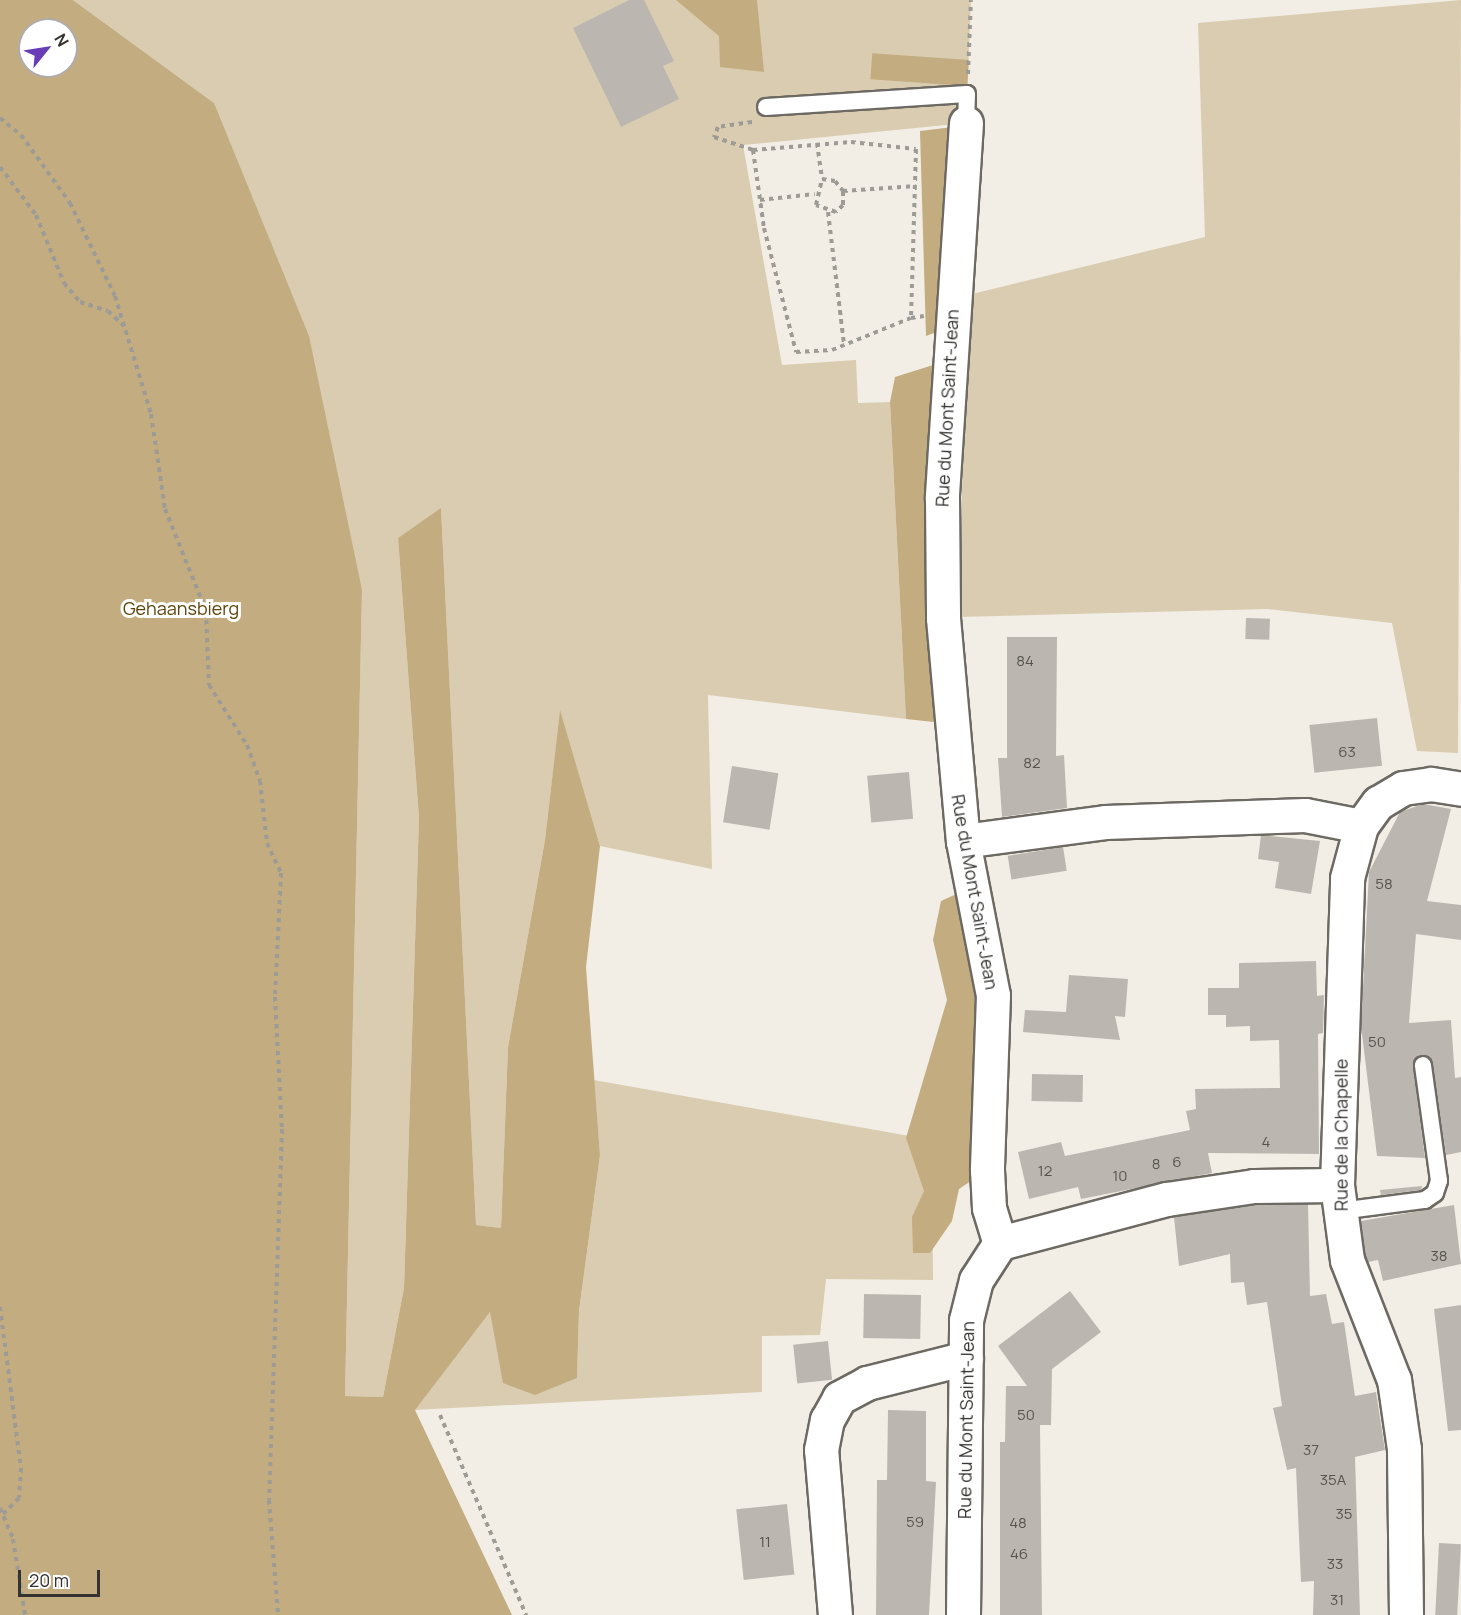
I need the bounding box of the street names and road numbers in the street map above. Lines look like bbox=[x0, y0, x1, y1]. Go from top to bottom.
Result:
street label: Rue du Mont Saint-Jean bbox=[931, 309, 963, 507]
street label: Rue du Mont Saint-Jean bbox=[947, 793, 1003, 991]
street label: Rue de la Chapelle bbox=[1330, 1059, 1352, 1211]
street label: Rue du Mont Saint-Jean bbox=[953, 1321, 979, 1519]

